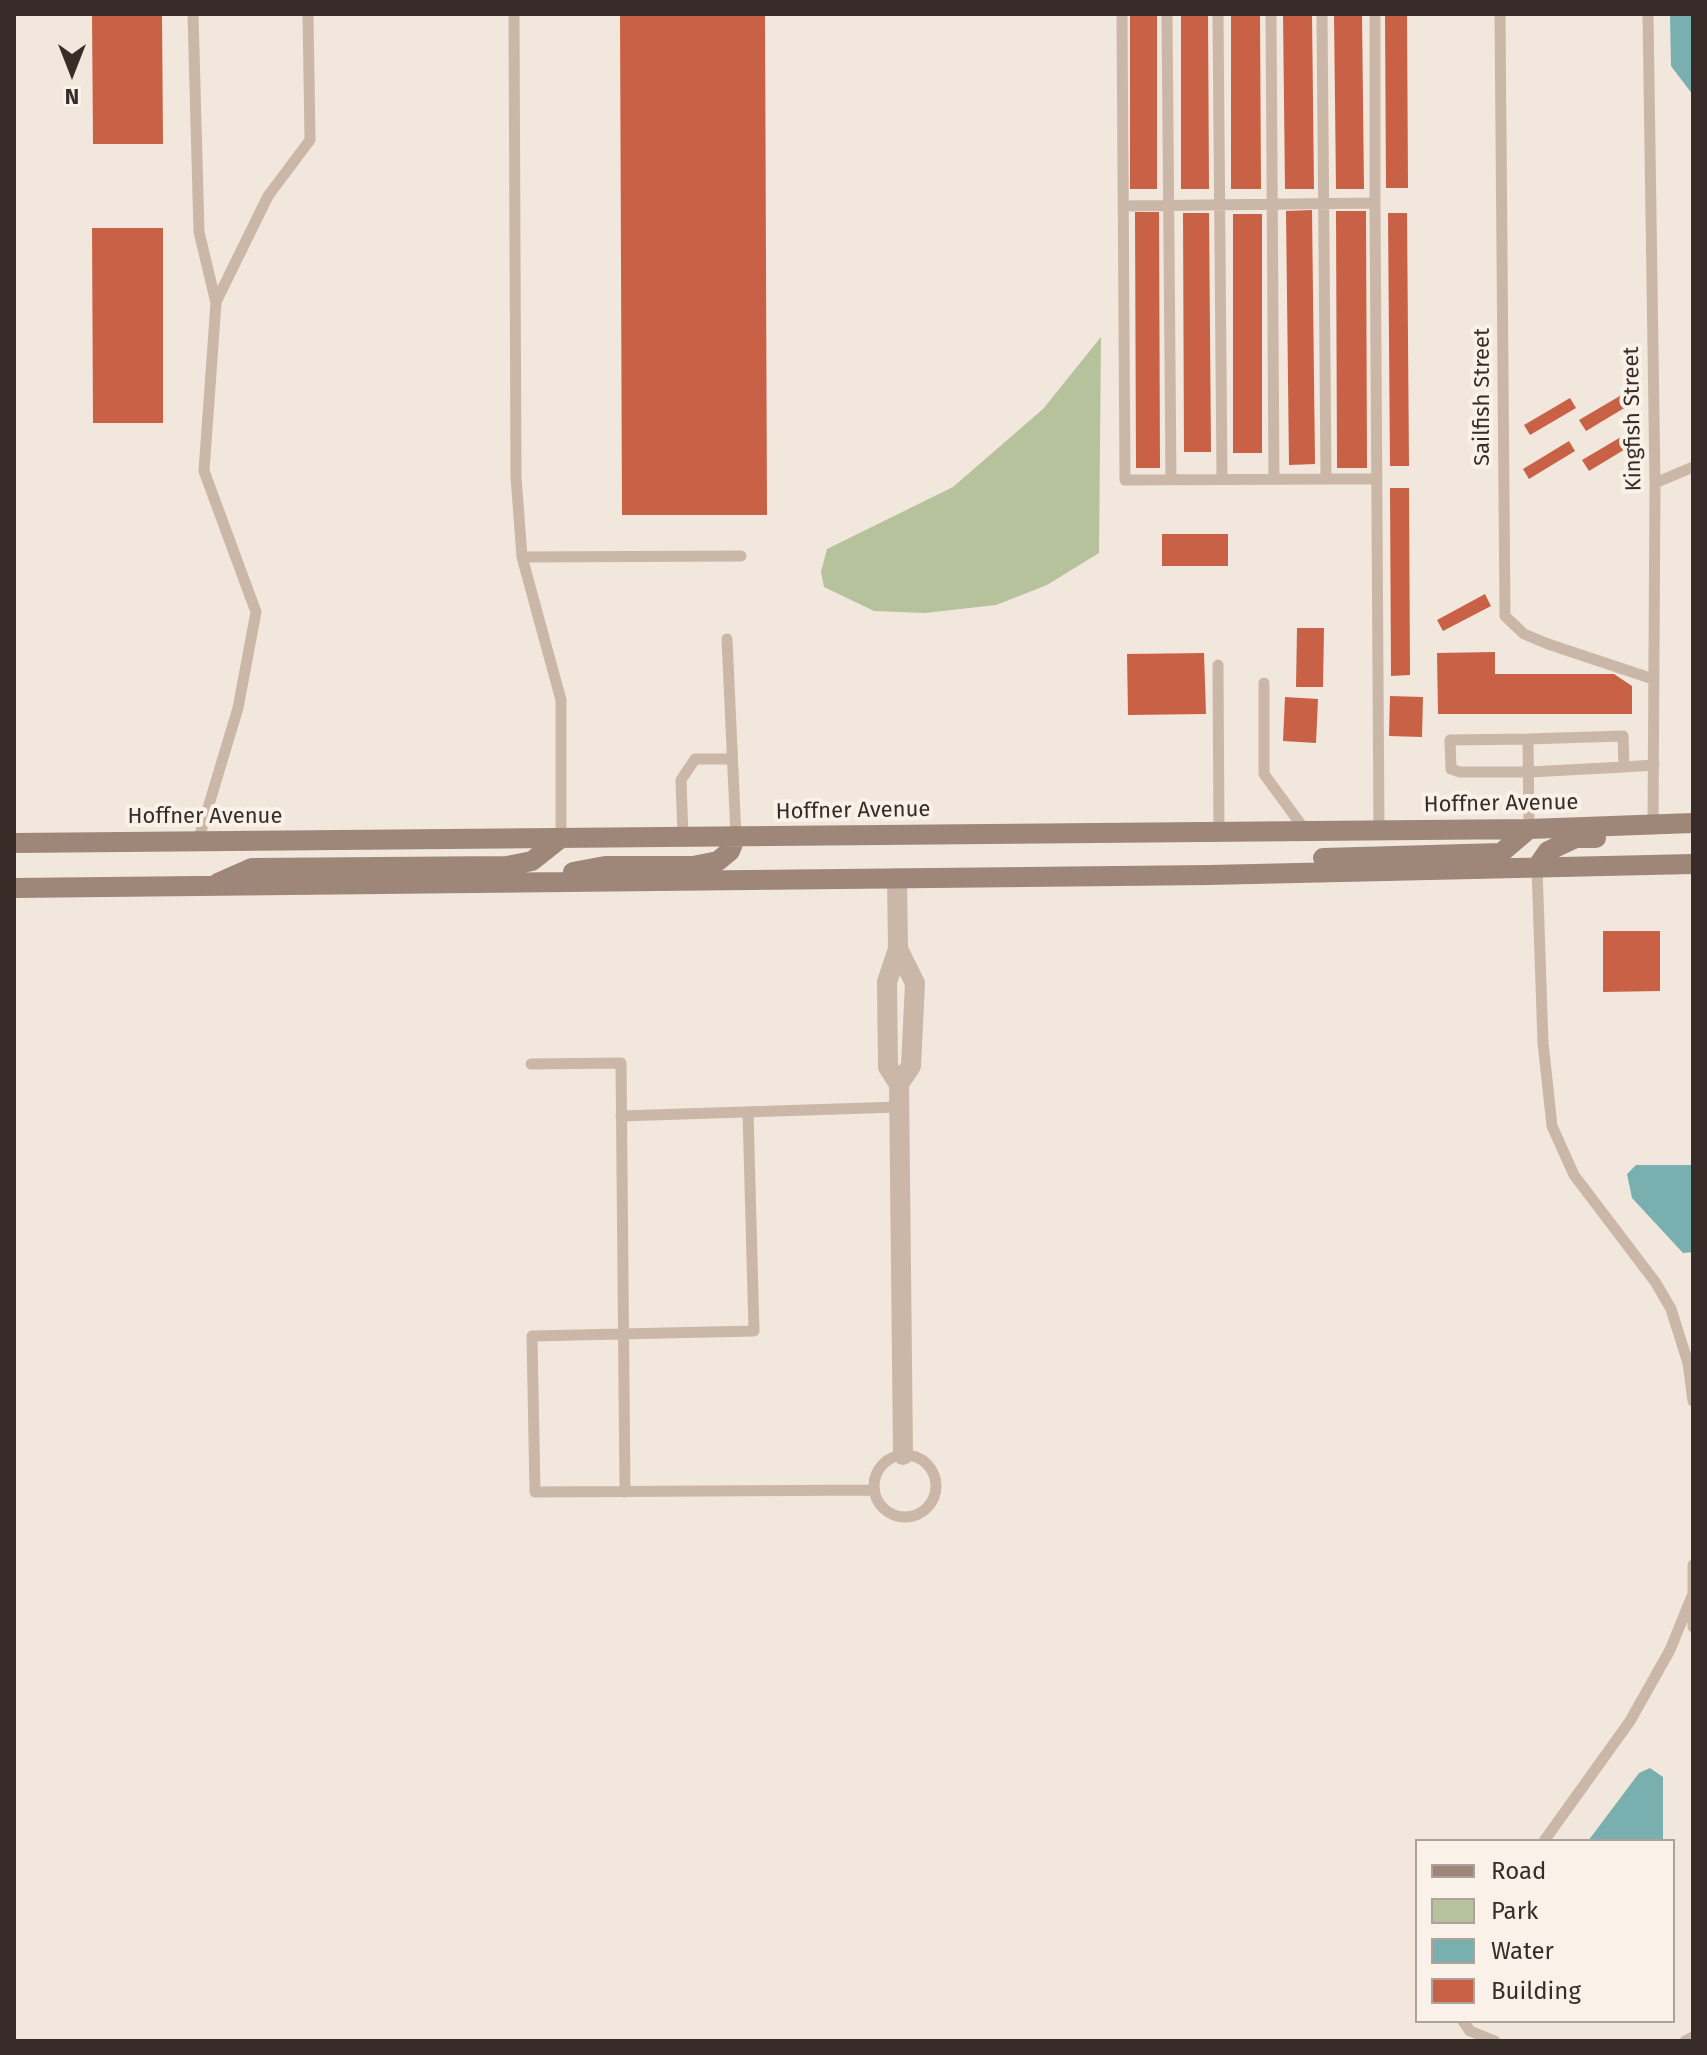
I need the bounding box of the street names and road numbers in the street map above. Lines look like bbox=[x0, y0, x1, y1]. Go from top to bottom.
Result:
street label: Sailfish Street bbox=[1470, 328, 1496, 466]
street label: Kingfish Street bbox=[1619, 346, 1647, 492]
street label: Hoffner Avenue bbox=[1423, 789, 1579, 819]
street label: Hoffner Avenue bbox=[775, 796, 931, 826]
street label: Hoffner Avenue bbox=[128, 804, 282, 830]

